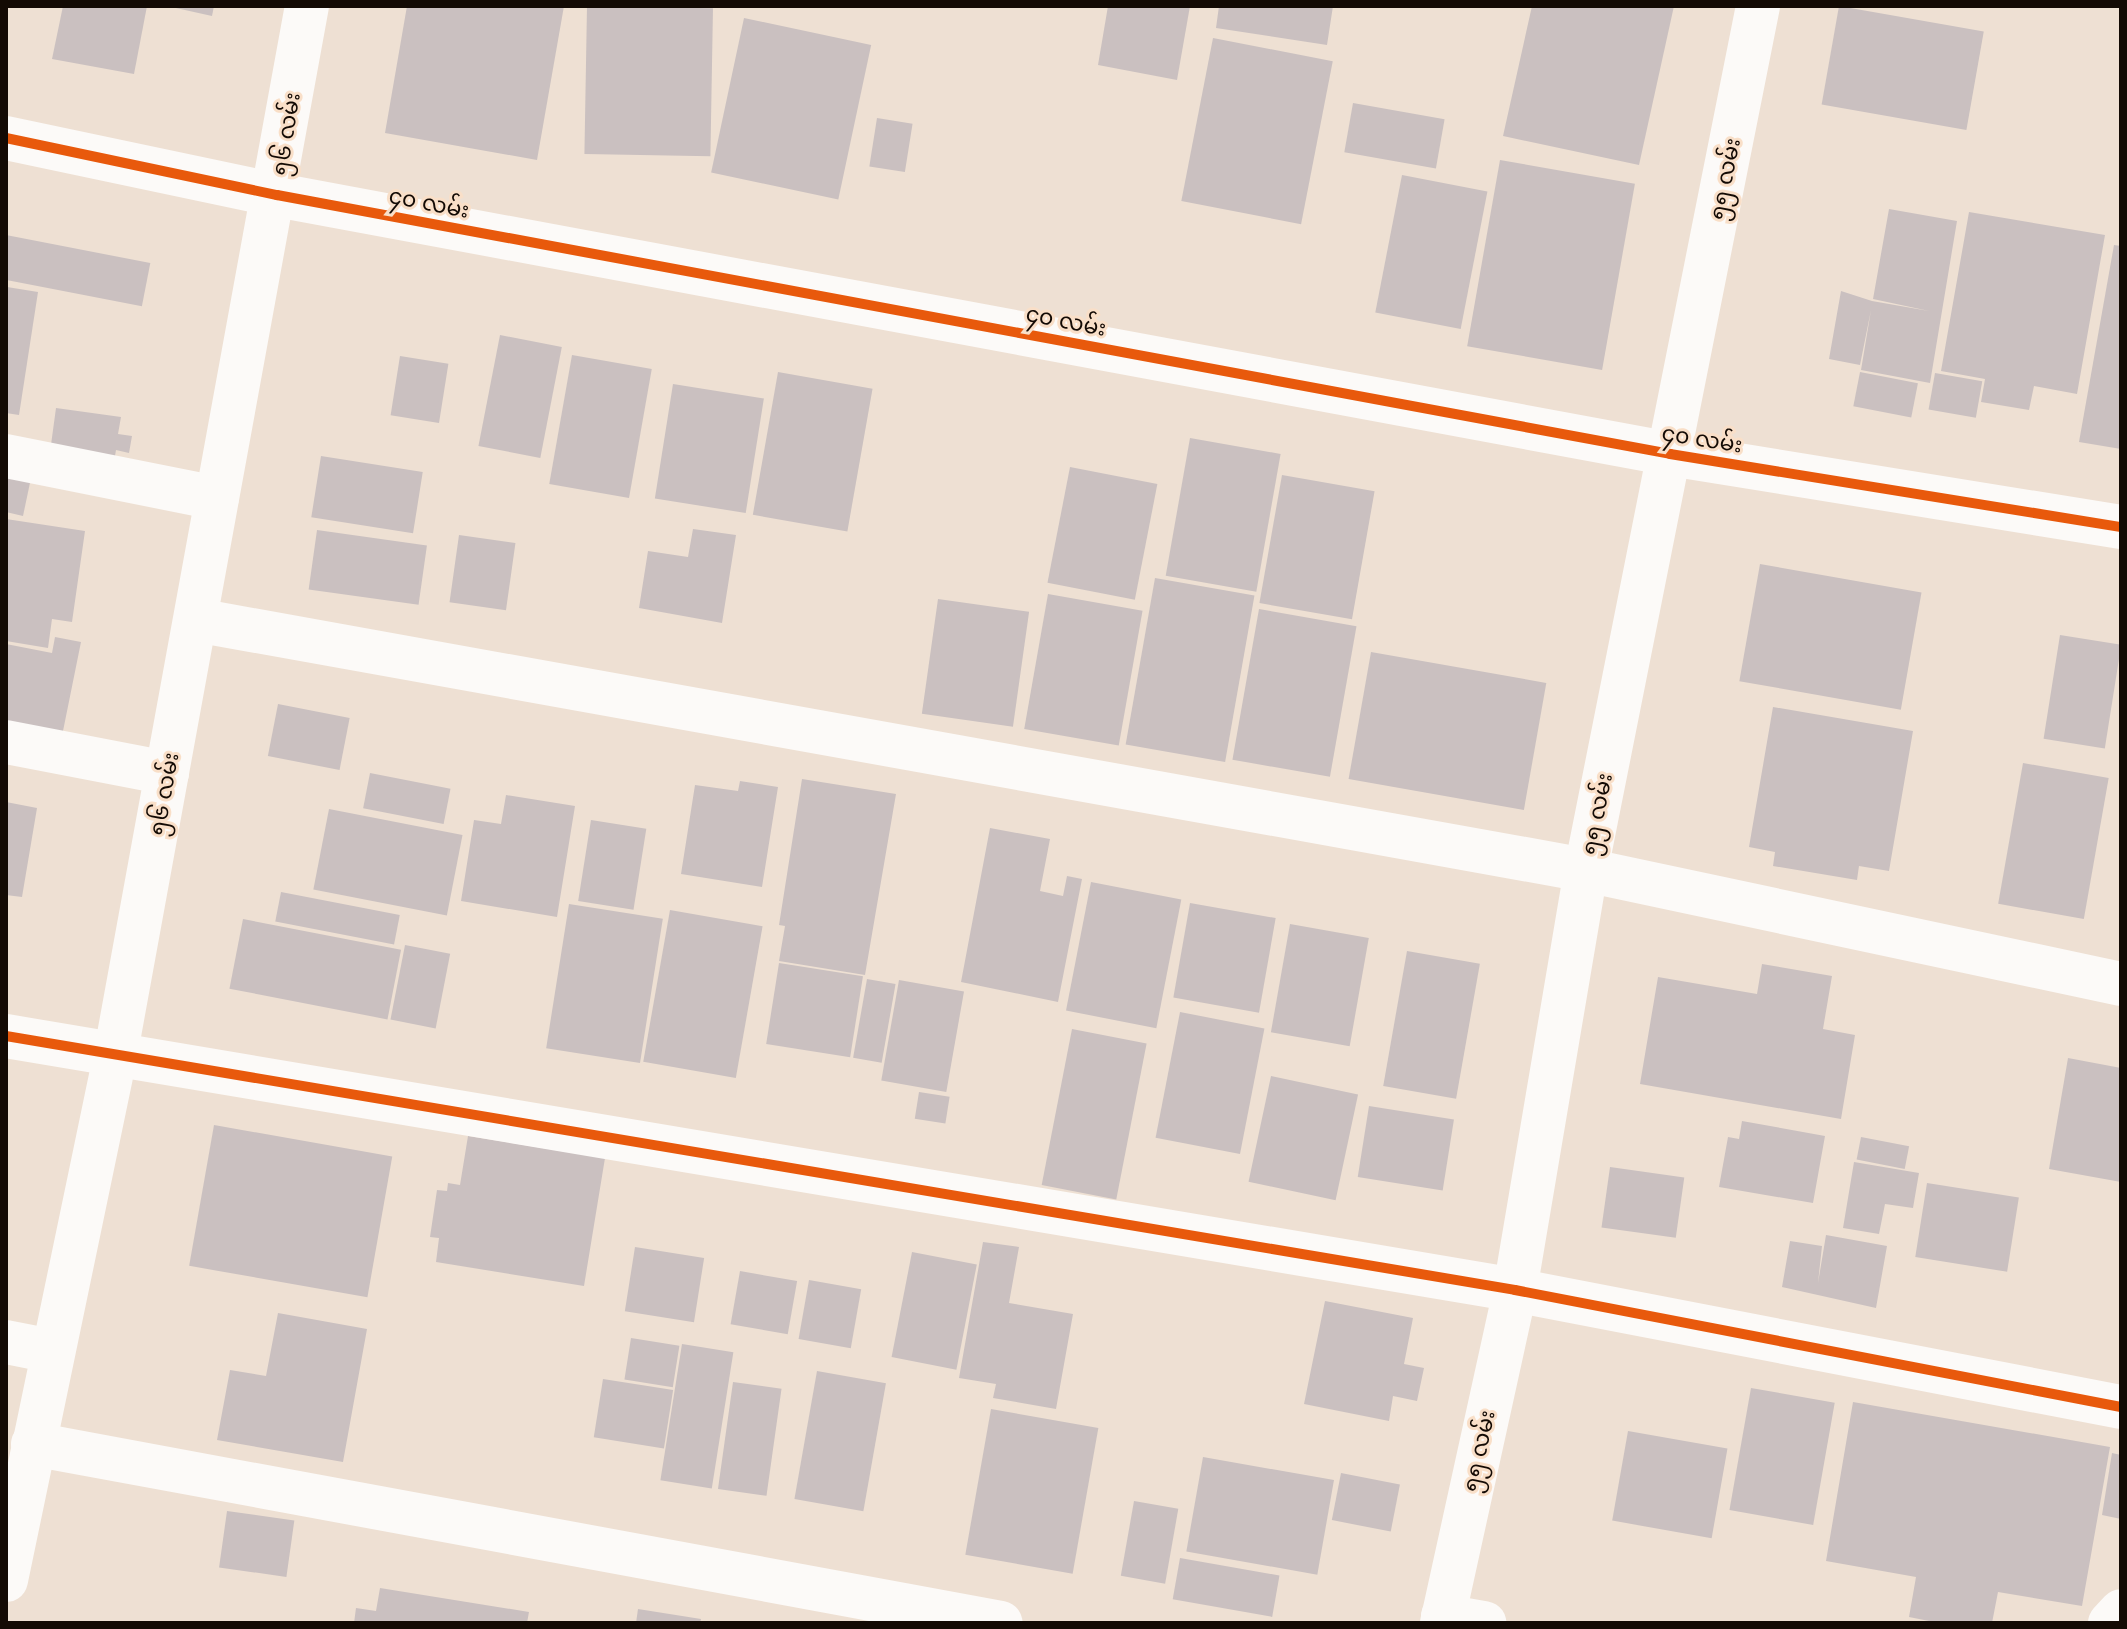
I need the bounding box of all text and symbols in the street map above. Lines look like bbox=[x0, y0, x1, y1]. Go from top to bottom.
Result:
street label: ၅၆ လမ်း bbox=[266, 90, 306, 178]
street label: ၅၅ လမ်း bbox=[1704, 136, 1746, 222]
street label: ၄၀ လမ်း bbox=[387, 182, 471, 224]
street label: ၄၀ လမ်း bbox=[1024, 300, 1108, 342]
street label: ၄၀ လမ်း bbox=[1660, 420, 1744, 458]
street label: ၅၆ လမ်း bbox=[144, 750, 184, 838]
street label: ၅၅ လမ်း bbox=[1576, 771, 1618, 857]
street label: ၅၅ လမ်း bbox=[1457, 1408, 1501, 1494]

